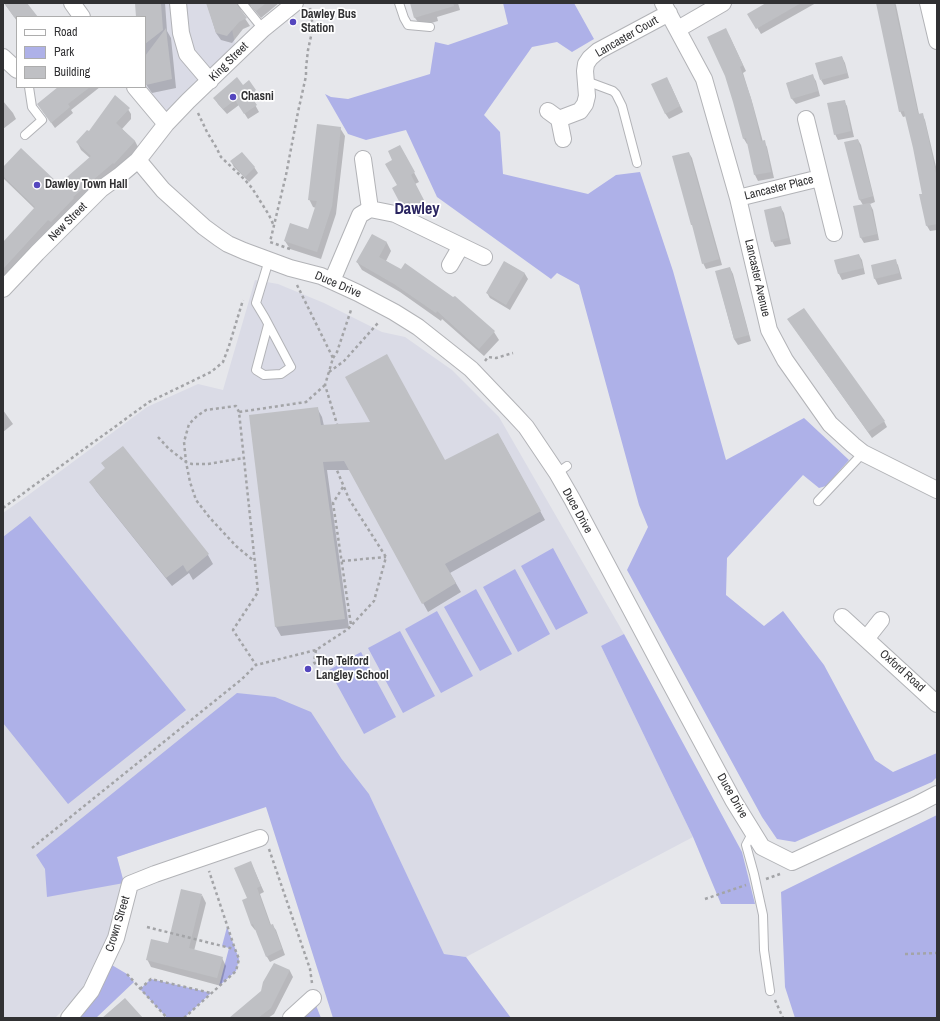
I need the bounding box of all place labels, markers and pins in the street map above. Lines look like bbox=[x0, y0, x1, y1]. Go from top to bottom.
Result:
place label: Dawley Bus Station bbox=[301, 8, 356, 36]
marker: Dawley Bus Station bbox=[288, 17, 298, 27]
place label: Chasni bbox=[241, 90, 274, 104]
marker: Chasni bbox=[228, 92, 238, 102]
place label: Dawley Town Hall bbox=[45, 178, 127, 192]
marker: Dawley Town Hall bbox=[32, 180, 42, 190]
place label: The Telford Langley School bbox=[316, 655, 389, 683]
marker: The Telford Langley School bbox=[303, 664, 313, 674]

